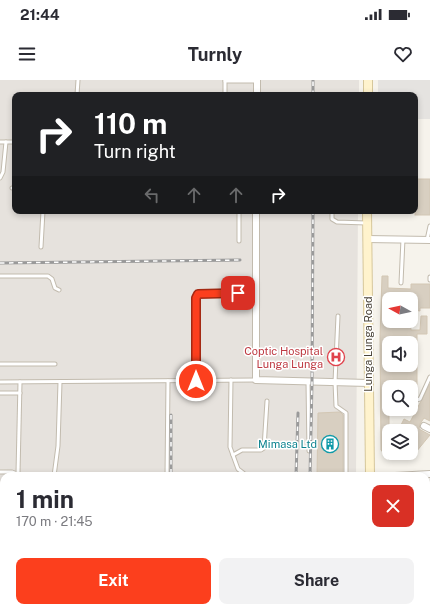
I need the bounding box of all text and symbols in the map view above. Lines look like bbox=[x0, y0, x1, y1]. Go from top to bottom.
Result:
text: 21:44 bbox=[20, 6, 60, 23]
icon: menu bbox=[16, 43, 38, 65]
icon: heart bbox=[392, 43, 414, 65]
text: Turnly bbox=[188, 44, 242, 65]
text: 110 m bbox=[94, 107, 167, 140]
icon: right bbox=[28, 108, 80, 160]
text: Turn right bbox=[94, 141, 176, 162]
icon: left bbox=[141, 184, 163, 206]
icon: ahead bbox=[183, 184, 205, 206]
icon: ahead bbox=[225, 184, 247, 206]
icon: right bbox=[267, 184, 289, 206]
pin bbox=[221, 276, 255, 310]
icon: arrive bbox=[227, 282, 249, 304]
north arrow bbox=[382, 292, 418, 328]
map controls bbox=[382, 292, 418, 460]
street label: Lunga Lunga Road bbox=[362, 296, 374, 392]
button: sound bbox=[382, 336, 418, 372]
place label: Coptic Hospital Lunga Lunga bbox=[244, 345, 323, 370]
hospital icon: Coptic Hospital Lunga Lunga bbox=[326, 347, 346, 367]
position arrow bbox=[175, 360, 217, 402]
button: search bbox=[382, 380, 418, 416]
button: layers bbox=[382, 424, 418, 460]
building icon: Mimasa Ltd bbox=[320, 434, 340, 454]
place label: Mimasa Ltd bbox=[258, 438, 317, 450]
text: 1 min bbox=[16, 485, 74, 513]
button: close bbox=[372, 485, 414, 527]
text: 170 m · 21:45 bbox=[16, 514, 93, 529]
button: Exit bbox=[16, 558, 211, 604]
button: Share bbox=[219, 558, 414, 604]

